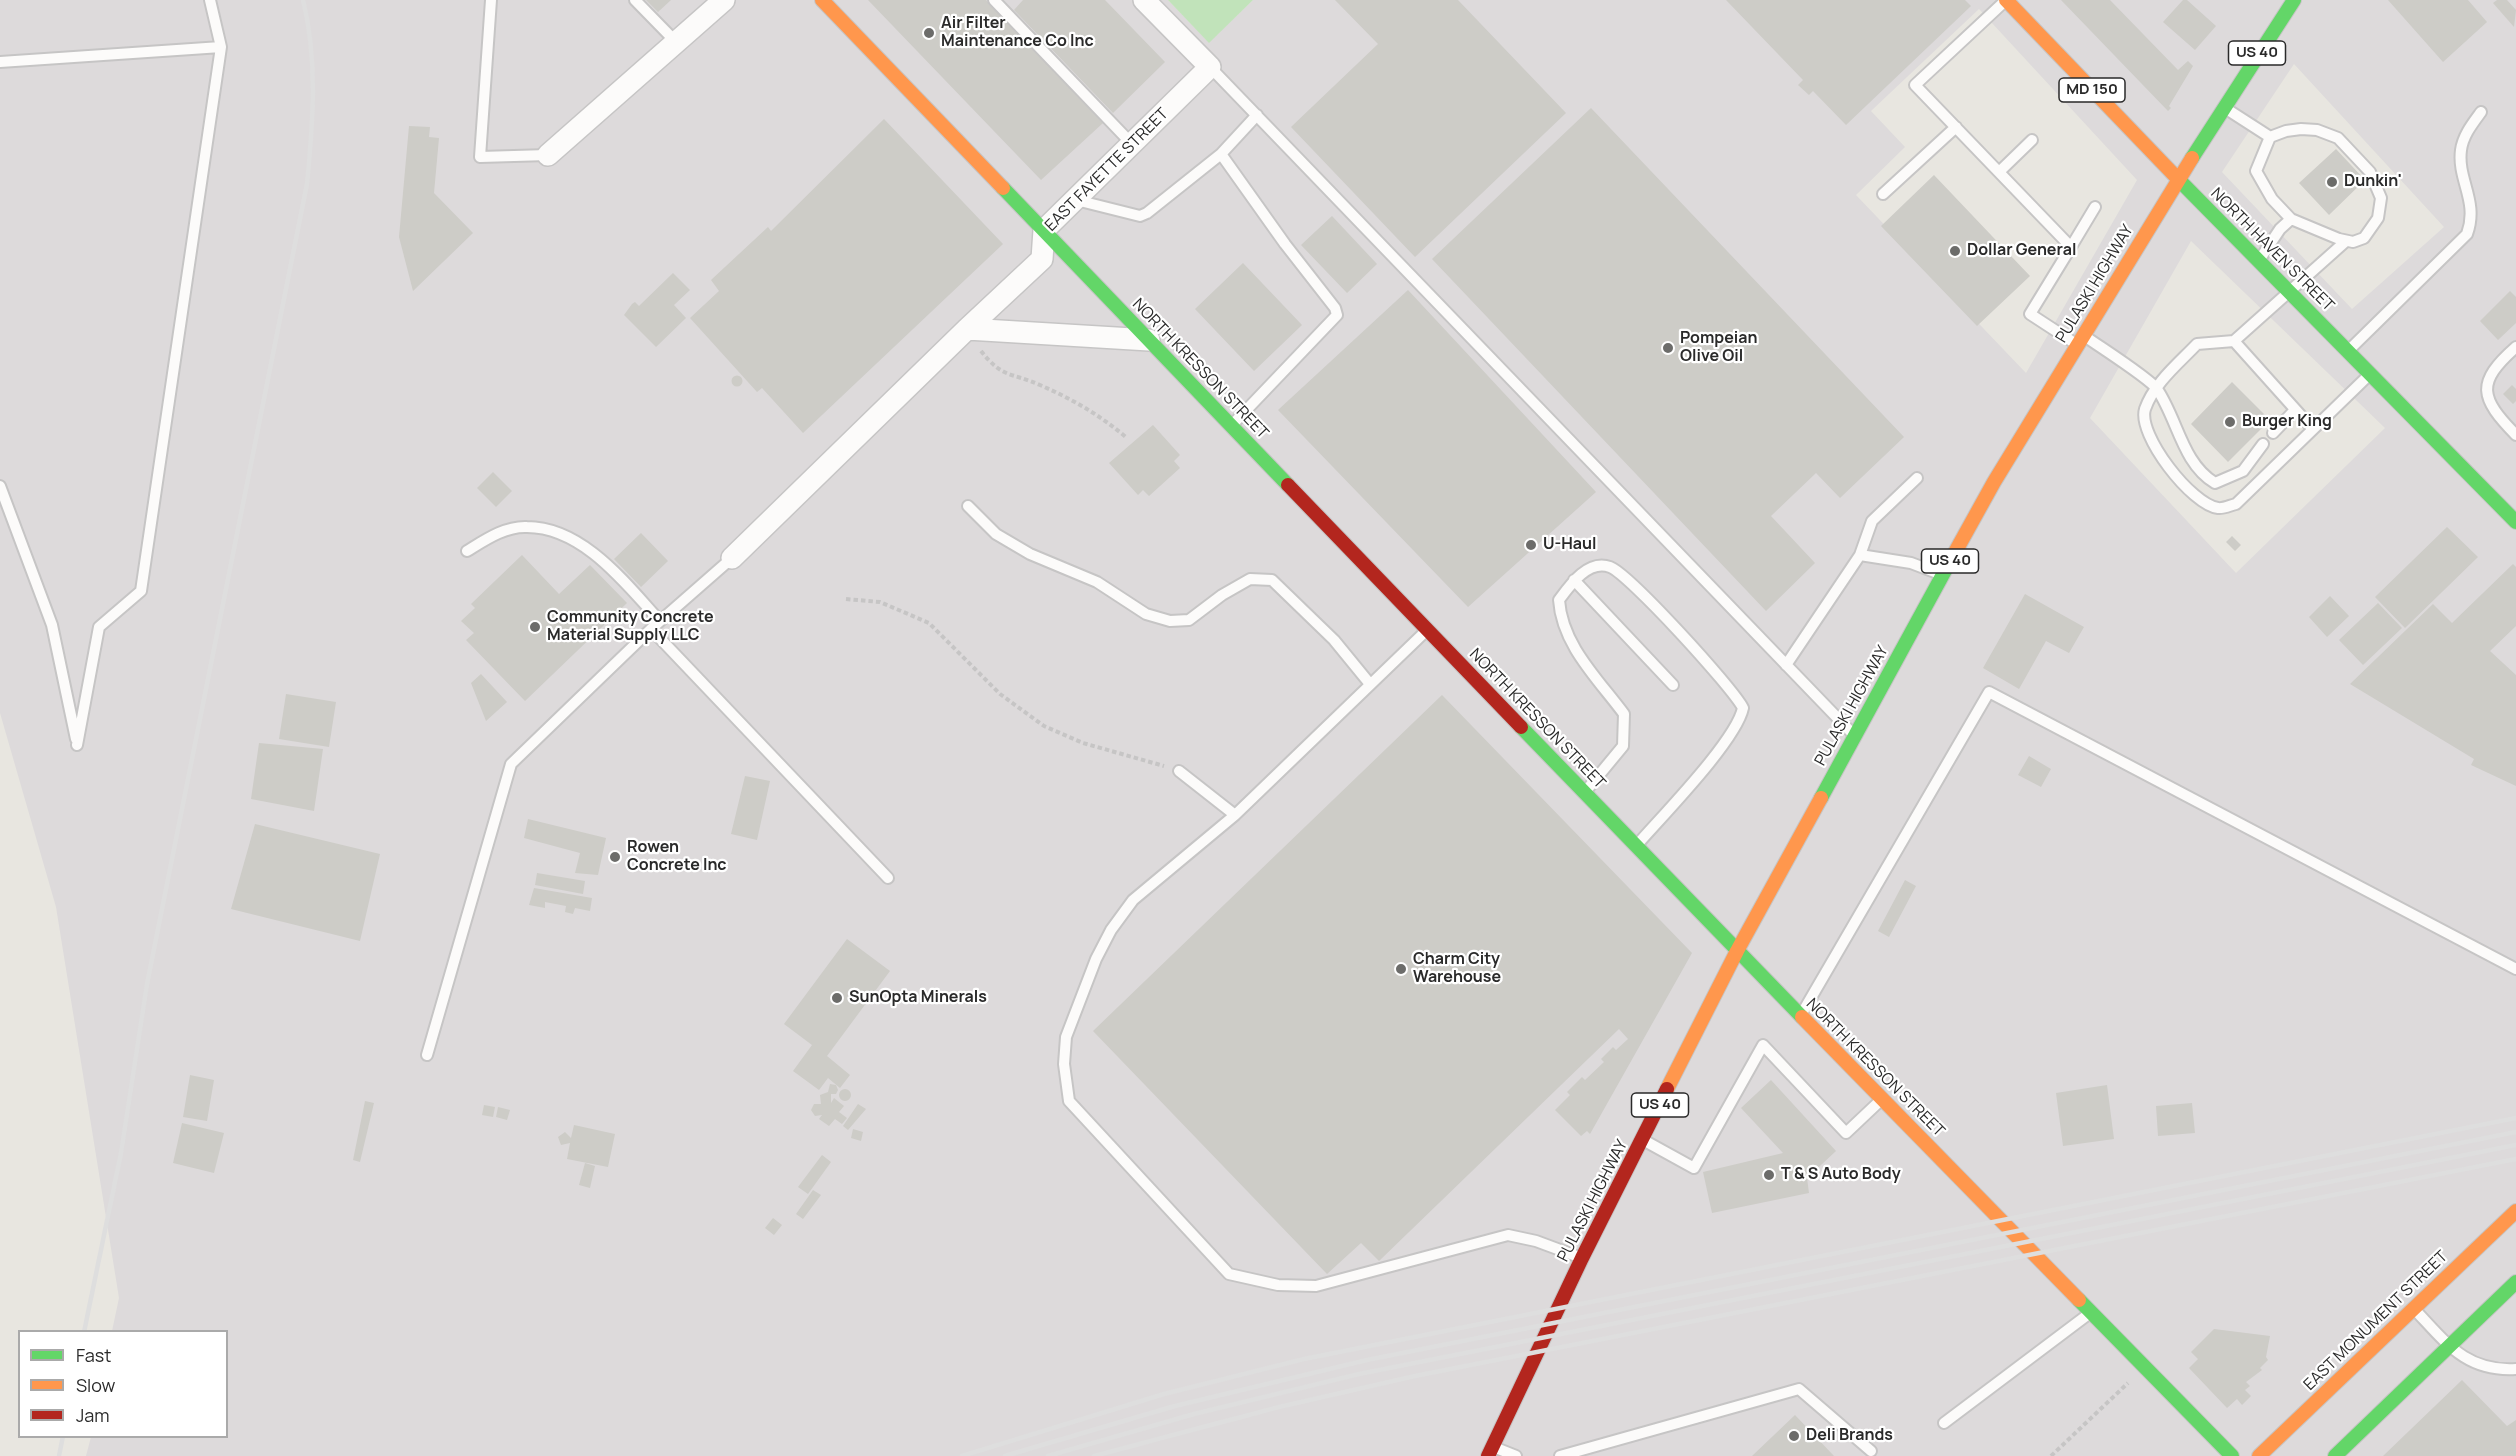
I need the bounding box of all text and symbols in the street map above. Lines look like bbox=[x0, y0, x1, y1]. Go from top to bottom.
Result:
place label: Air Filter Maintenance Co Inc bbox=[941, 14, 1094, 52]
marker: Air Filter Maintenance Co Inc bbox=[922, 26, 936, 40]
road number: US 40 bbox=[2228, 41, 2286, 65]
road number: MD 150 bbox=[2059, 78, 2125, 102]
street label: EAST FAYETTE STREET bbox=[1041, 104, 1173, 236]
place label: Dunkin' bbox=[2344, 172, 2402, 192]
marker: Dunkin' bbox=[2325, 175, 2339, 189]
street label: NORTH HAVEN STREET bbox=[2206, 184, 2338, 316]
street label: PULASKI HIGHWAY bbox=[2052, 222, 2138, 346]
place label: Dollar General bbox=[1967, 241, 2076, 261]
marker: Dollar General bbox=[1948, 244, 1962, 258]
street label: NORTH KRESSON STREET bbox=[1128, 295, 1272, 443]
place label: Pompeian Olive Oil bbox=[1680, 329, 1758, 367]
marker: Pompeian Olive Oil bbox=[1661, 341, 1675, 355]
place label: Burger King bbox=[2242, 412, 2332, 432]
marker: Burger King bbox=[2223, 415, 2237, 429]
place label: U-Haul bbox=[1543, 535, 1596, 555]
marker: U-Haul bbox=[1524, 538, 1538, 552]
road number: US 40 bbox=[1922, 549, 1978, 573]
place label: Community Concrete Material Supply LLC bbox=[547, 608, 714, 646]
marker: Community Concrete Material Supply LLC bbox=[528, 620, 542, 634]
street label: PULASKI HIGHWAY bbox=[1811, 643, 1893, 769]
street label: NORTH KRESSON STREET bbox=[1465, 645, 1609, 793]
place label: Rowen Concrete Inc bbox=[627, 838, 727, 876]
marker: Rowen Concrete Inc bbox=[608, 850, 622, 864]
place label: Charm City Warehouse bbox=[1413, 950, 1501, 988]
marker: Charm City Warehouse bbox=[1394, 962, 1408, 976]
place label: SunOpta Minerals bbox=[849, 988, 987, 1008]
marker: SunOpta Minerals bbox=[830, 991, 844, 1005]
street label: NORTH KRESSON STREET bbox=[1802, 995, 1948, 1141]
road number: US 40 bbox=[1632, 1093, 1688, 1117]
street label: PULASKI HIGHWAY bbox=[1554, 1137, 1632, 1265]
place label: T & S Auto Body bbox=[1781, 1165, 1901, 1185]
marker: T & S Auto Body bbox=[1762, 1168, 1776, 1182]
street label: EAST MONUMENT STREET bbox=[2300, 1247, 2452, 1395]
legend bbox=[18, 1330, 228, 1438]
text: Fast bbox=[76, 1343, 111, 1367]
text: Slow bbox=[76, 1373, 115, 1397]
text: Jam bbox=[76, 1403, 110, 1427]
place label: Deli Brands bbox=[1806, 1426, 1893, 1446]
marker: Deli Brands bbox=[1787, 1429, 1801, 1443]

